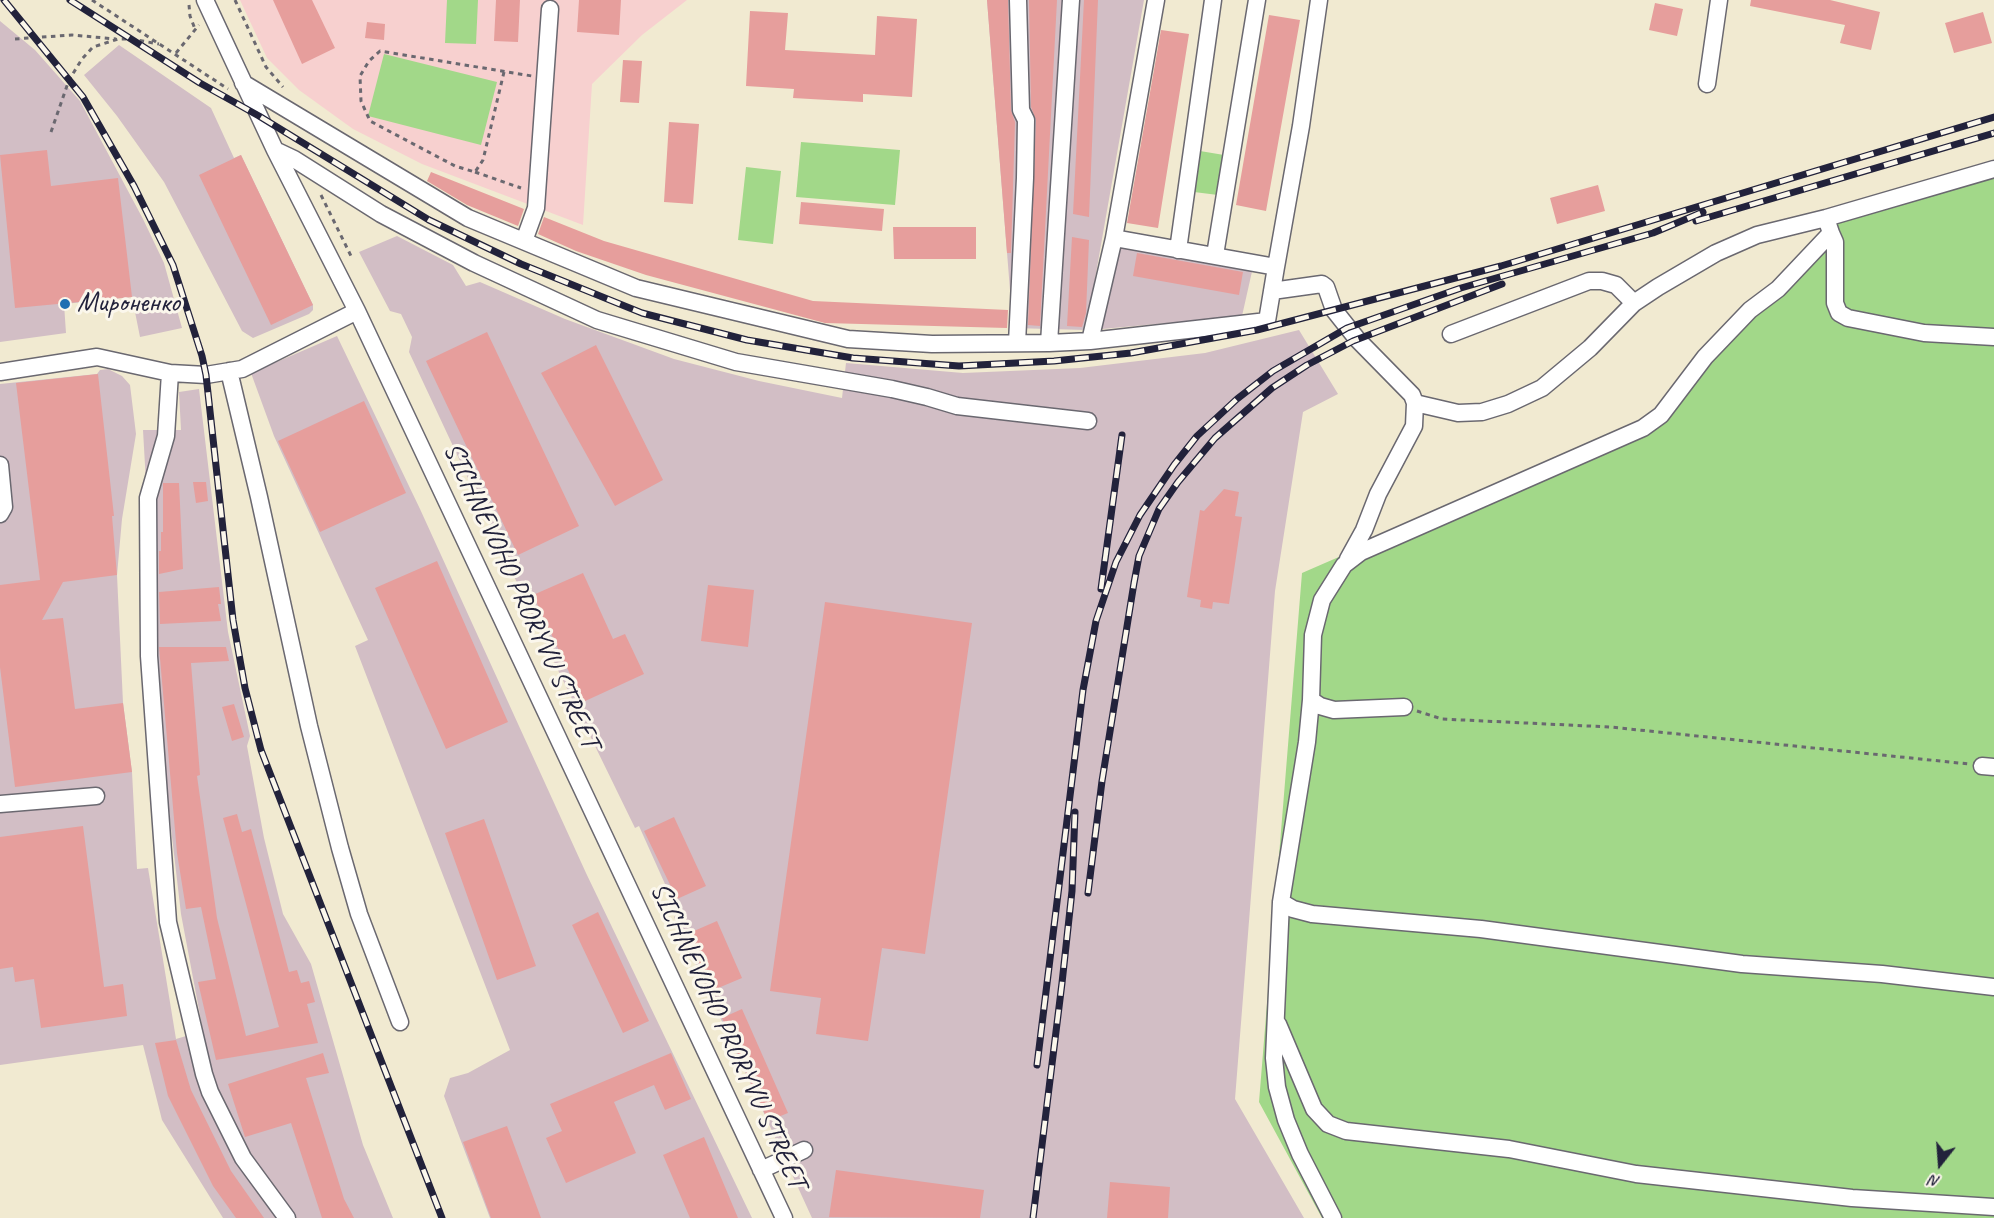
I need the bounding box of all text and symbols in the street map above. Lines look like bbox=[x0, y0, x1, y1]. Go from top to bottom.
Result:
place label: Мироненко bbox=[77, 287, 180, 321]
marker: Мироненко bbox=[58, 297, 72, 311]
street label: SICHNEVOHO PRORYVU STREET bbox=[435, 437, 607, 755]
street label: SICHNEVOHO PRORYVU STREET bbox=[642, 877, 814, 1195]
north arrow bbox=[1910, 1134, 1970, 1194]
text: N bbox=[1927, 1170, 1942, 1192]

